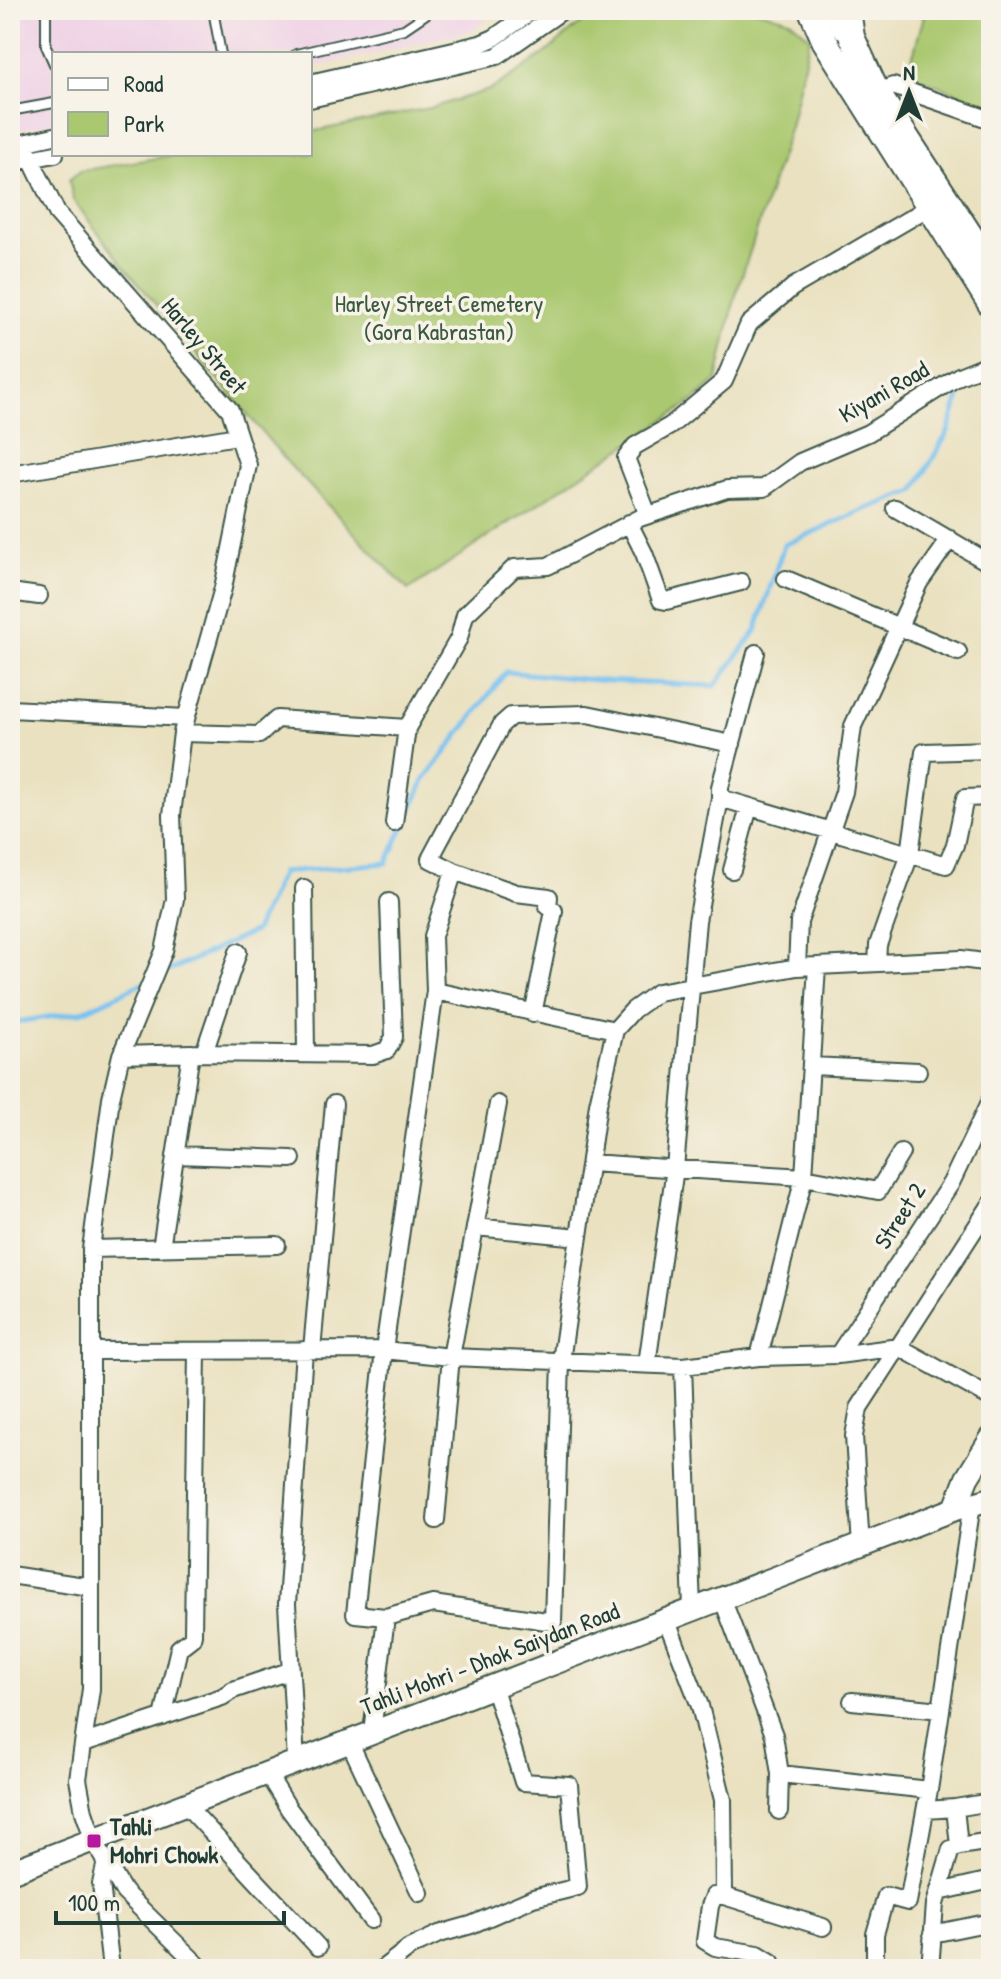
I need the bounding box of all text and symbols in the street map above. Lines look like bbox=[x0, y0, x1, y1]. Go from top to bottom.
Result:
legend bbox=[52, 52, 312, 156]
north arrow bbox=[869, 52, 949, 132]
text: N bbox=[903, 57, 915, 87]
text: Road bbox=[124, 67, 163, 99]
text: Park bbox=[124, 107, 164, 139]
park label: Harley Street Cemetery (Gora Kabrastan) bbox=[335, 287, 543, 347]
street label: Harley Street bbox=[155, 290, 255, 401]
street label: Kiyani Road bbox=[833, 353, 934, 430]
street label: Street 2 bbox=[866, 1176, 932, 1255]
street label: Tahli Mohri - Dhok Saiydan Road bbox=[356, 1594, 623, 1722]
place label: Tahli Mohri Chowk bbox=[109, 1810, 218, 1870]
marker: Tahli Mohri Chowk bbox=[85, 1832, 103, 1850]
scale bar bbox=[56, 1875, 284, 1925]
text: 100 m bbox=[68, 1886, 120, 1918]

